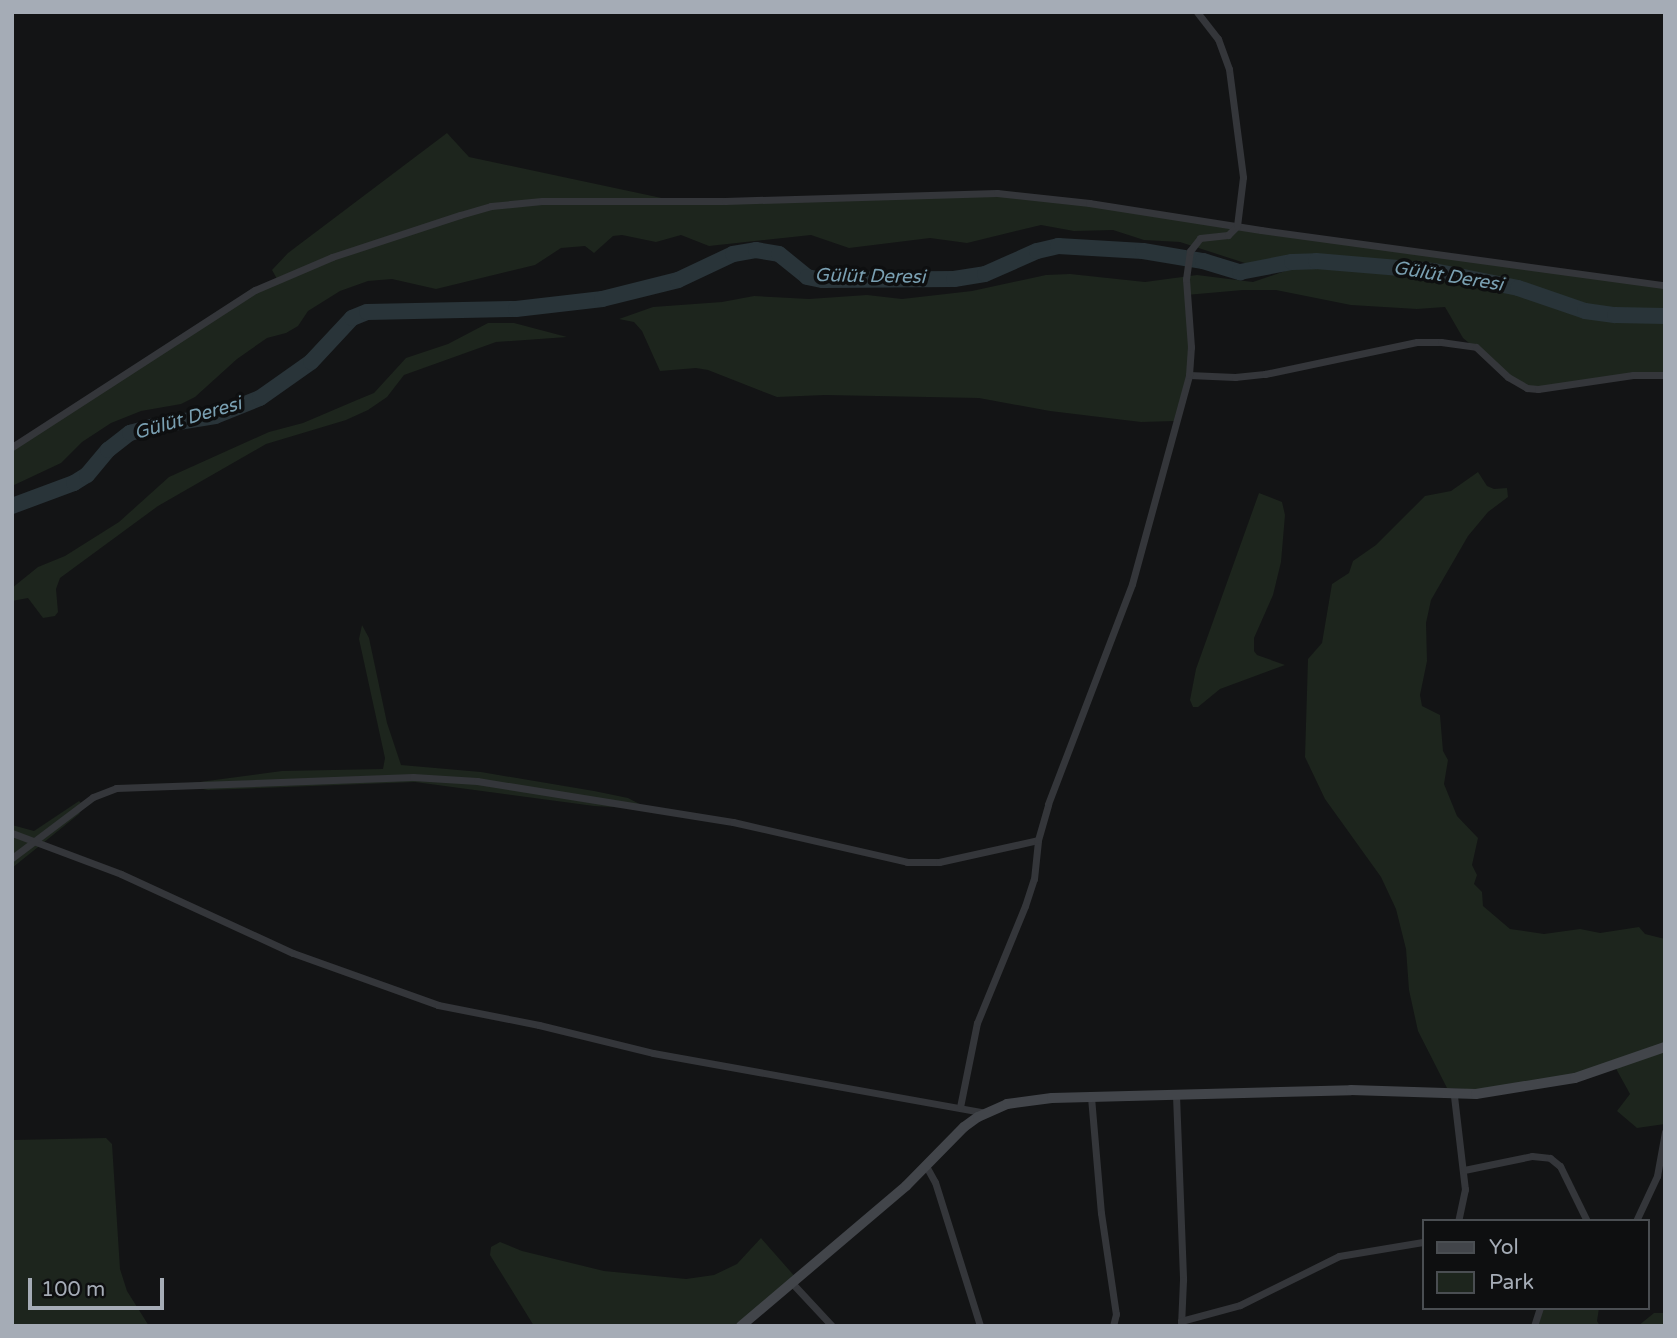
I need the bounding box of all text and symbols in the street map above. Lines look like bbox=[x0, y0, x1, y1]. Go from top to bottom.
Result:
water label: Gülüt Deresi bbox=[1392, 257, 1504, 297]
water label: Gülüt Deresi bbox=[814, 265, 926, 289]
water label: Gülüt Deresi bbox=[132, 393, 244, 445]
legend bbox=[1422, 1219, 1649, 1310]
text: Yol bbox=[1489, 1235, 1519, 1260]
scale bar bbox=[32, 1264, 168, 1308]
text: Park bbox=[1489, 1270, 1534, 1295]
text: 100 m bbox=[41, 1277, 105, 1302]

